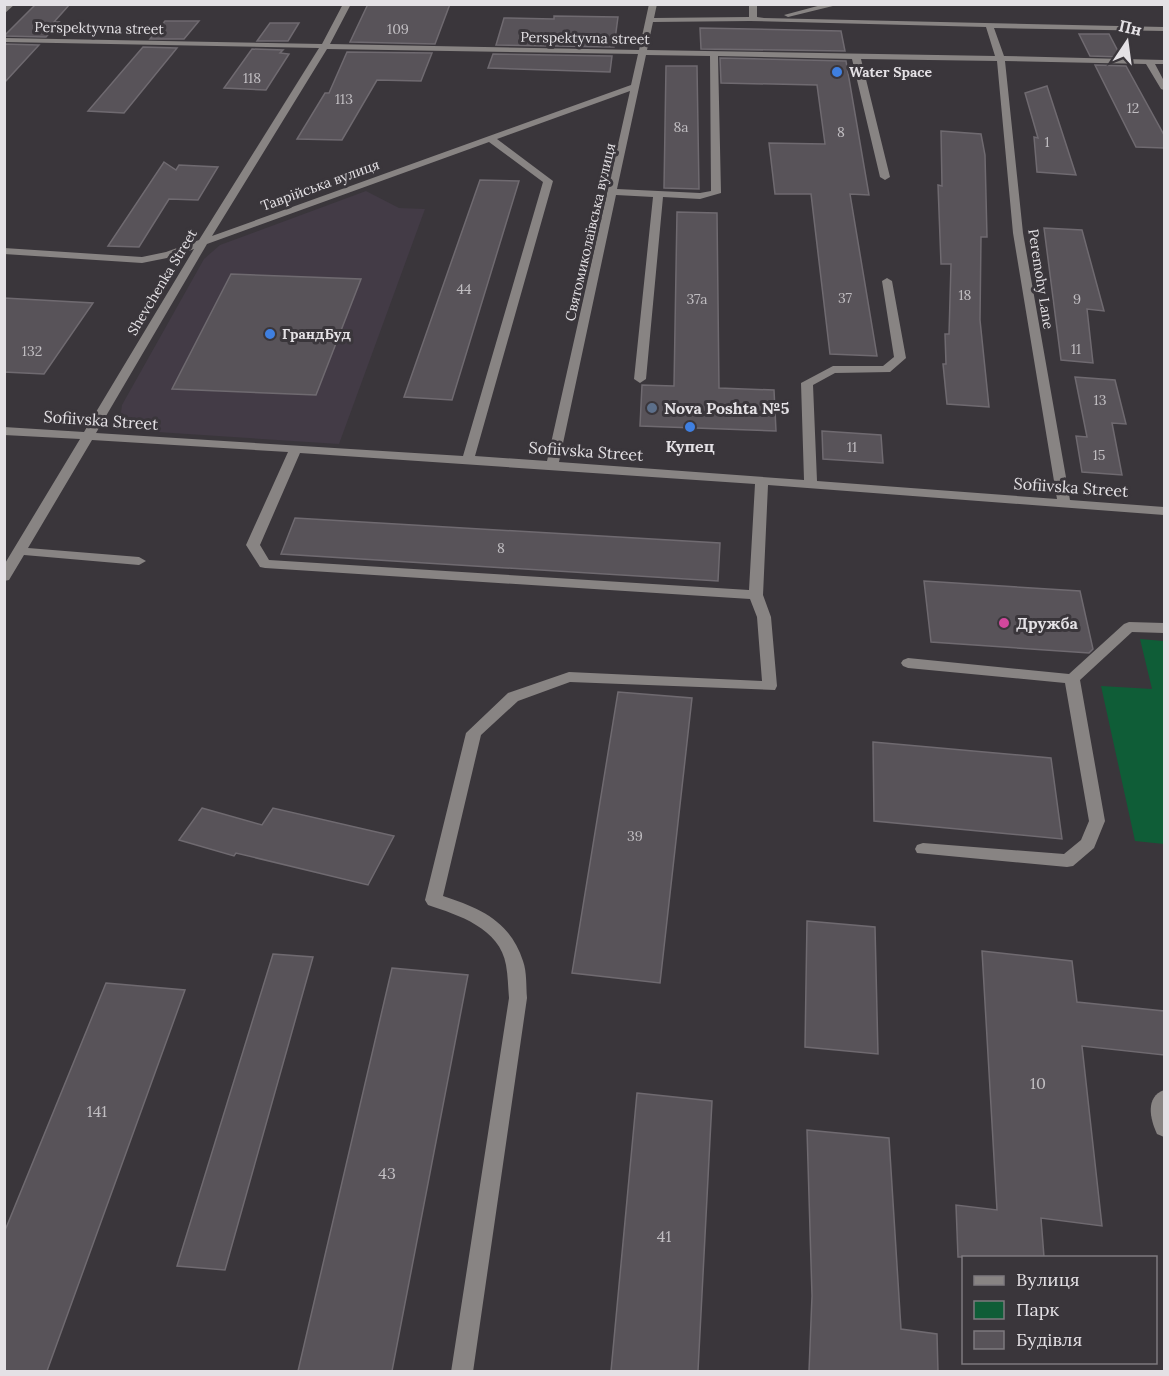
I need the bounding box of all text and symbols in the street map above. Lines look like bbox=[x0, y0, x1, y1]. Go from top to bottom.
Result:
north arrow bbox=[1097, 12, 1157, 72]
text: Пн bbox=[1117, 15, 1144, 40]
street label: Perspektyvna street bbox=[34, 18, 164, 38]
house number: 109 bbox=[387, 20, 409, 38]
street label: Perspektyvna street bbox=[520, 28, 650, 48]
place label: Water Space bbox=[849, 63, 932, 81]
marker: Water Space bbox=[830, 65, 844, 79]
house number: 118 bbox=[243, 69, 261, 87]
house number: 113 bbox=[335, 90, 353, 108]
house number: 12 bbox=[1127, 99, 1139, 117]
house number: 8а bbox=[673, 118, 689, 136]
house number: 8 bbox=[837, 123, 845, 141]
house number: 1 bbox=[1044, 133, 1050, 151]
street label: Святомиколаївська вулиця bbox=[561, 141, 619, 323]
street label: Таврійська вулиця bbox=[258, 155, 382, 215]
street label: Shevchenka Street bbox=[123, 225, 201, 338]
street label: Peremohy Lane bbox=[1024, 228, 1058, 331]
house number: 44 bbox=[456, 280, 472, 298]
house number: 18 bbox=[959, 286, 972, 304]
house number: 37 bbox=[838, 289, 853, 307]
house number: 37а bbox=[686, 290, 708, 308]
house number: 9 bbox=[1073, 290, 1081, 308]
place label: ГрандБуд bbox=[282, 325, 351, 343]
marker: ГрандБуд bbox=[263, 327, 277, 341]
house number: 11 bbox=[1071, 340, 1081, 358]
house number: 132 bbox=[22, 342, 42, 360]
house number: 13 bbox=[1094, 391, 1107, 409]
place label: Nova Poshta №5 bbox=[664, 398, 790, 418]
marker: Nova Poshta №5 bbox=[645, 401, 659, 415]
street label: Sofiivska Street bbox=[43, 406, 160, 434]
marker: Купец bbox=[683, 420, 697, 434]
place label: Купец bbox=[665, 436, 715, 456]
street label: Sofiivska Street bbox=[528, 437, 645, 465]
house number: 11 bbox=[847, 438, 857, 456]
house number: 15 bbox=[1093, 446, 1105, 464]
street label: Sofiivska Street bbox=[1013, 473, 1130, 501]
house number: 8 bbox=[497, 539, 505, 557]
place label: Дружба bbox=[1016, 613, 1079, 633]
marker: Дружба bbox=[997, 616, 1011, 630]
house number: 39 bbox=[627, 827, 643, 845]
house number: 10 bbox=[1030, 1073, 1046, 1093]
house number: 141 bbox=[87, 1101, 107, 1121]
house number: 43 bbox=[378, 1163, 396, 1183]
house number: 41 bbox=[657, 1226, 671, 1246]
legend bbox=[962, 1256, 1157, 1364]
text: Вулиця bbox=[1016, 1268, 1079, 1291]
text: Парк bbox=[1016, 1298, 1060, 1321]
text: Будівля bbox=[1016, 1328, 1082, 1351]

